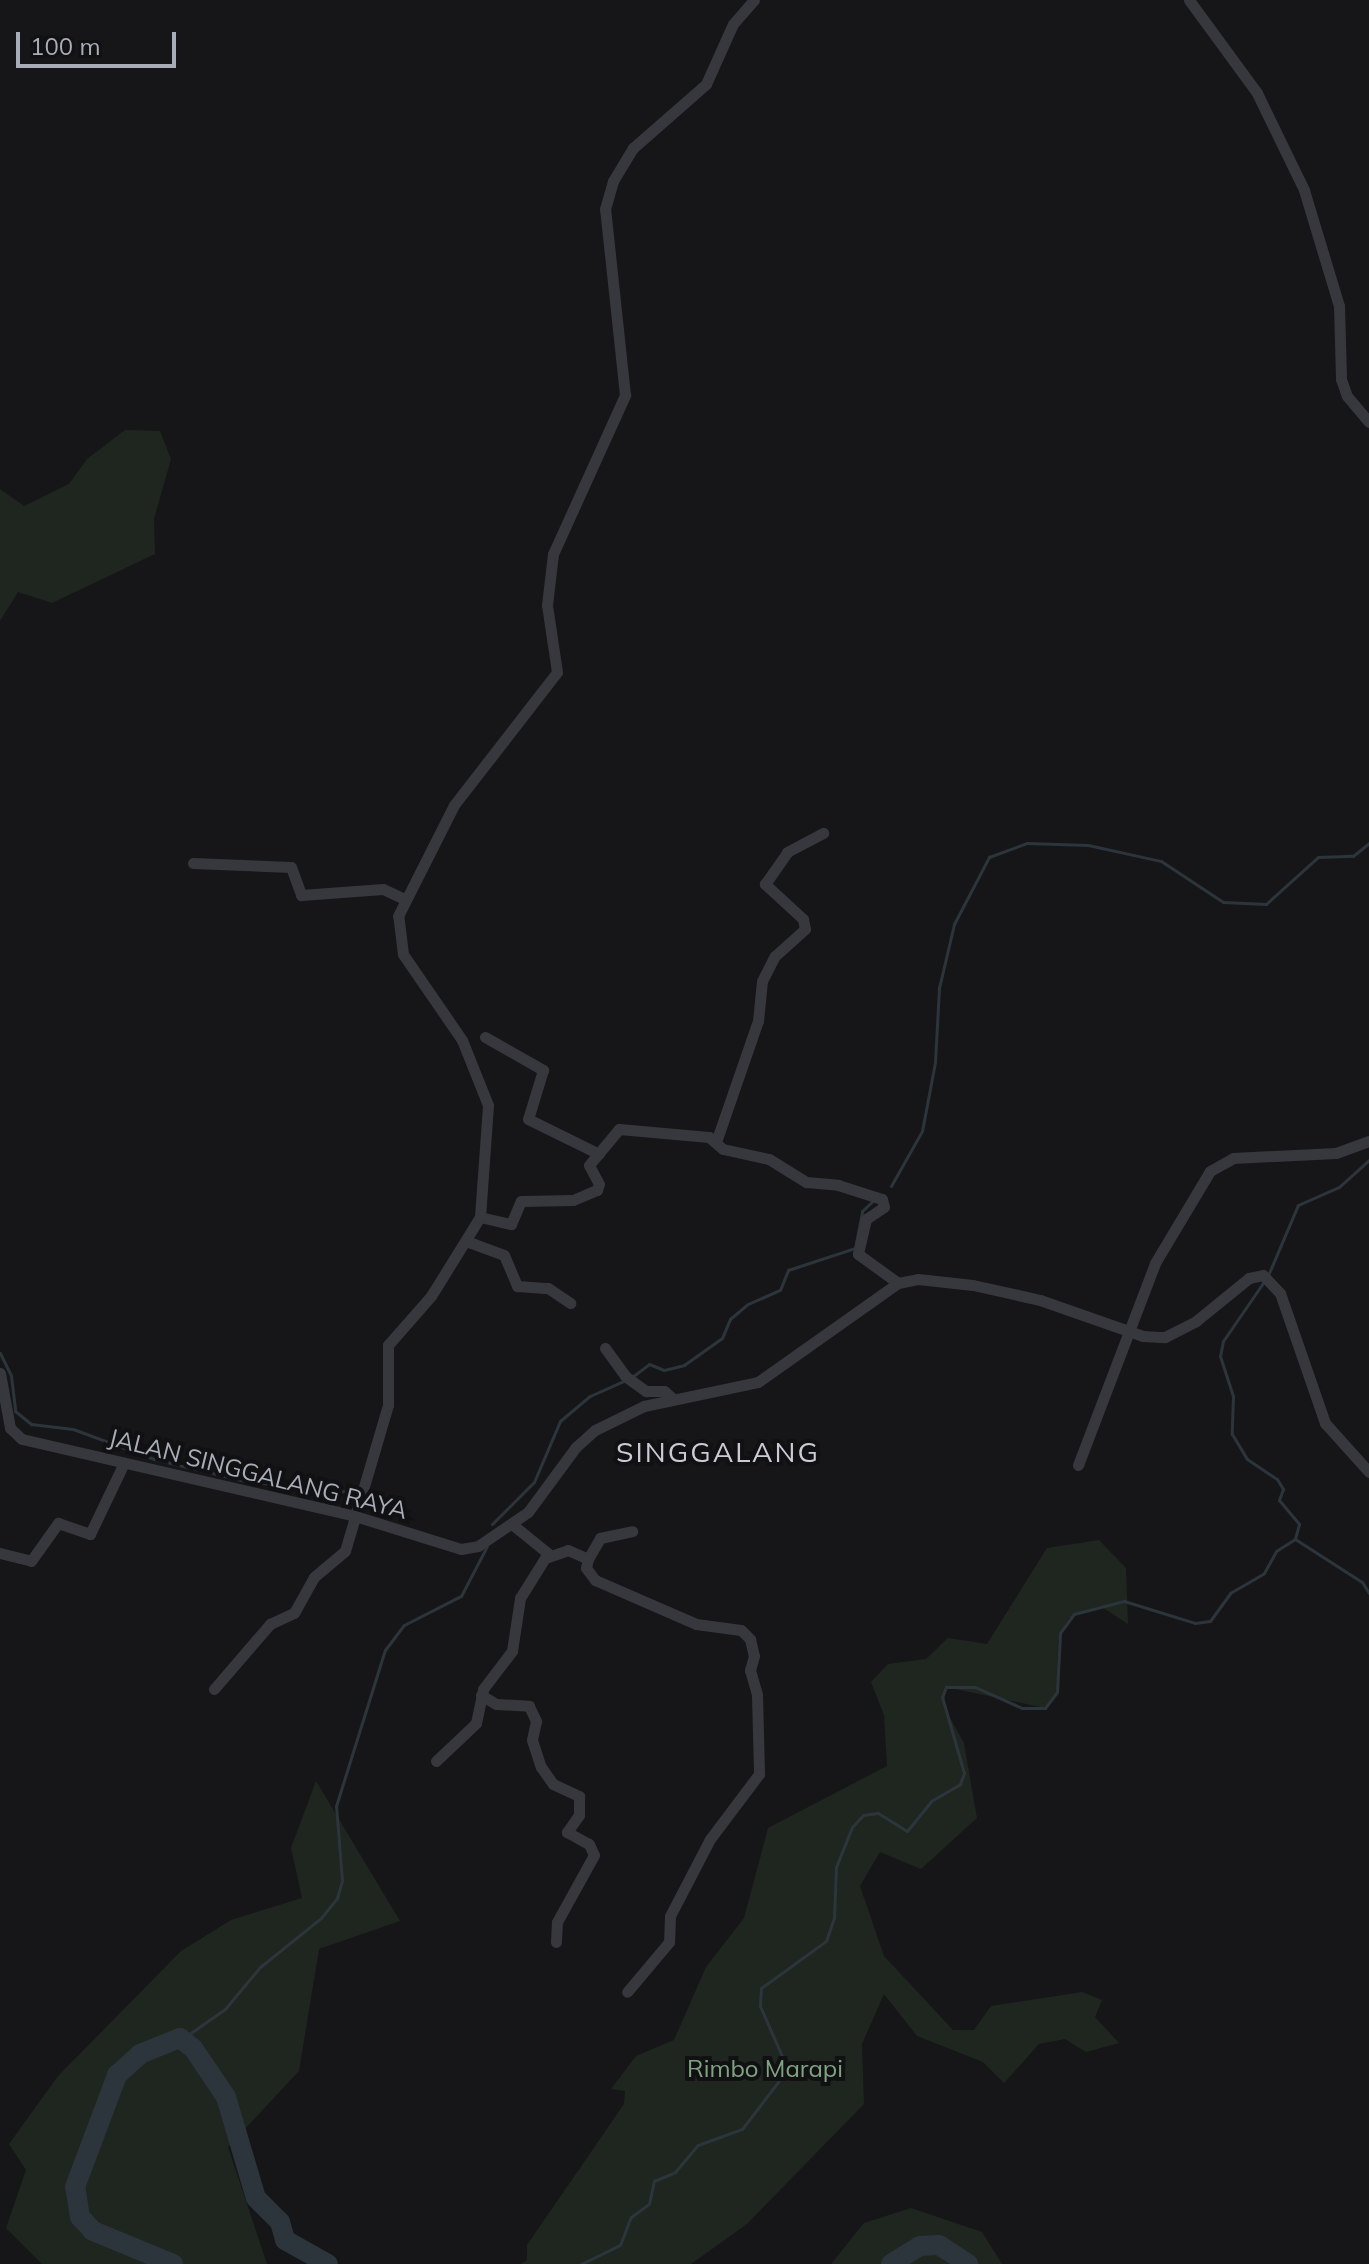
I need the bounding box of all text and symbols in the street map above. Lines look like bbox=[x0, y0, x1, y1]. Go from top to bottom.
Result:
scale bar bbox=[20, 16, 180, 66]
text: 100 m bbox=[30, 31, 101, 61]
street label: JALAN SINGGALANG RAYA bbox=[106, 1423, 410, 1525]
district label: SINGGALANG bbox=[616, 1435, 820, 1469]
park label: Rimbo Marapi bbox=[687, 2055, 843, 2083]

